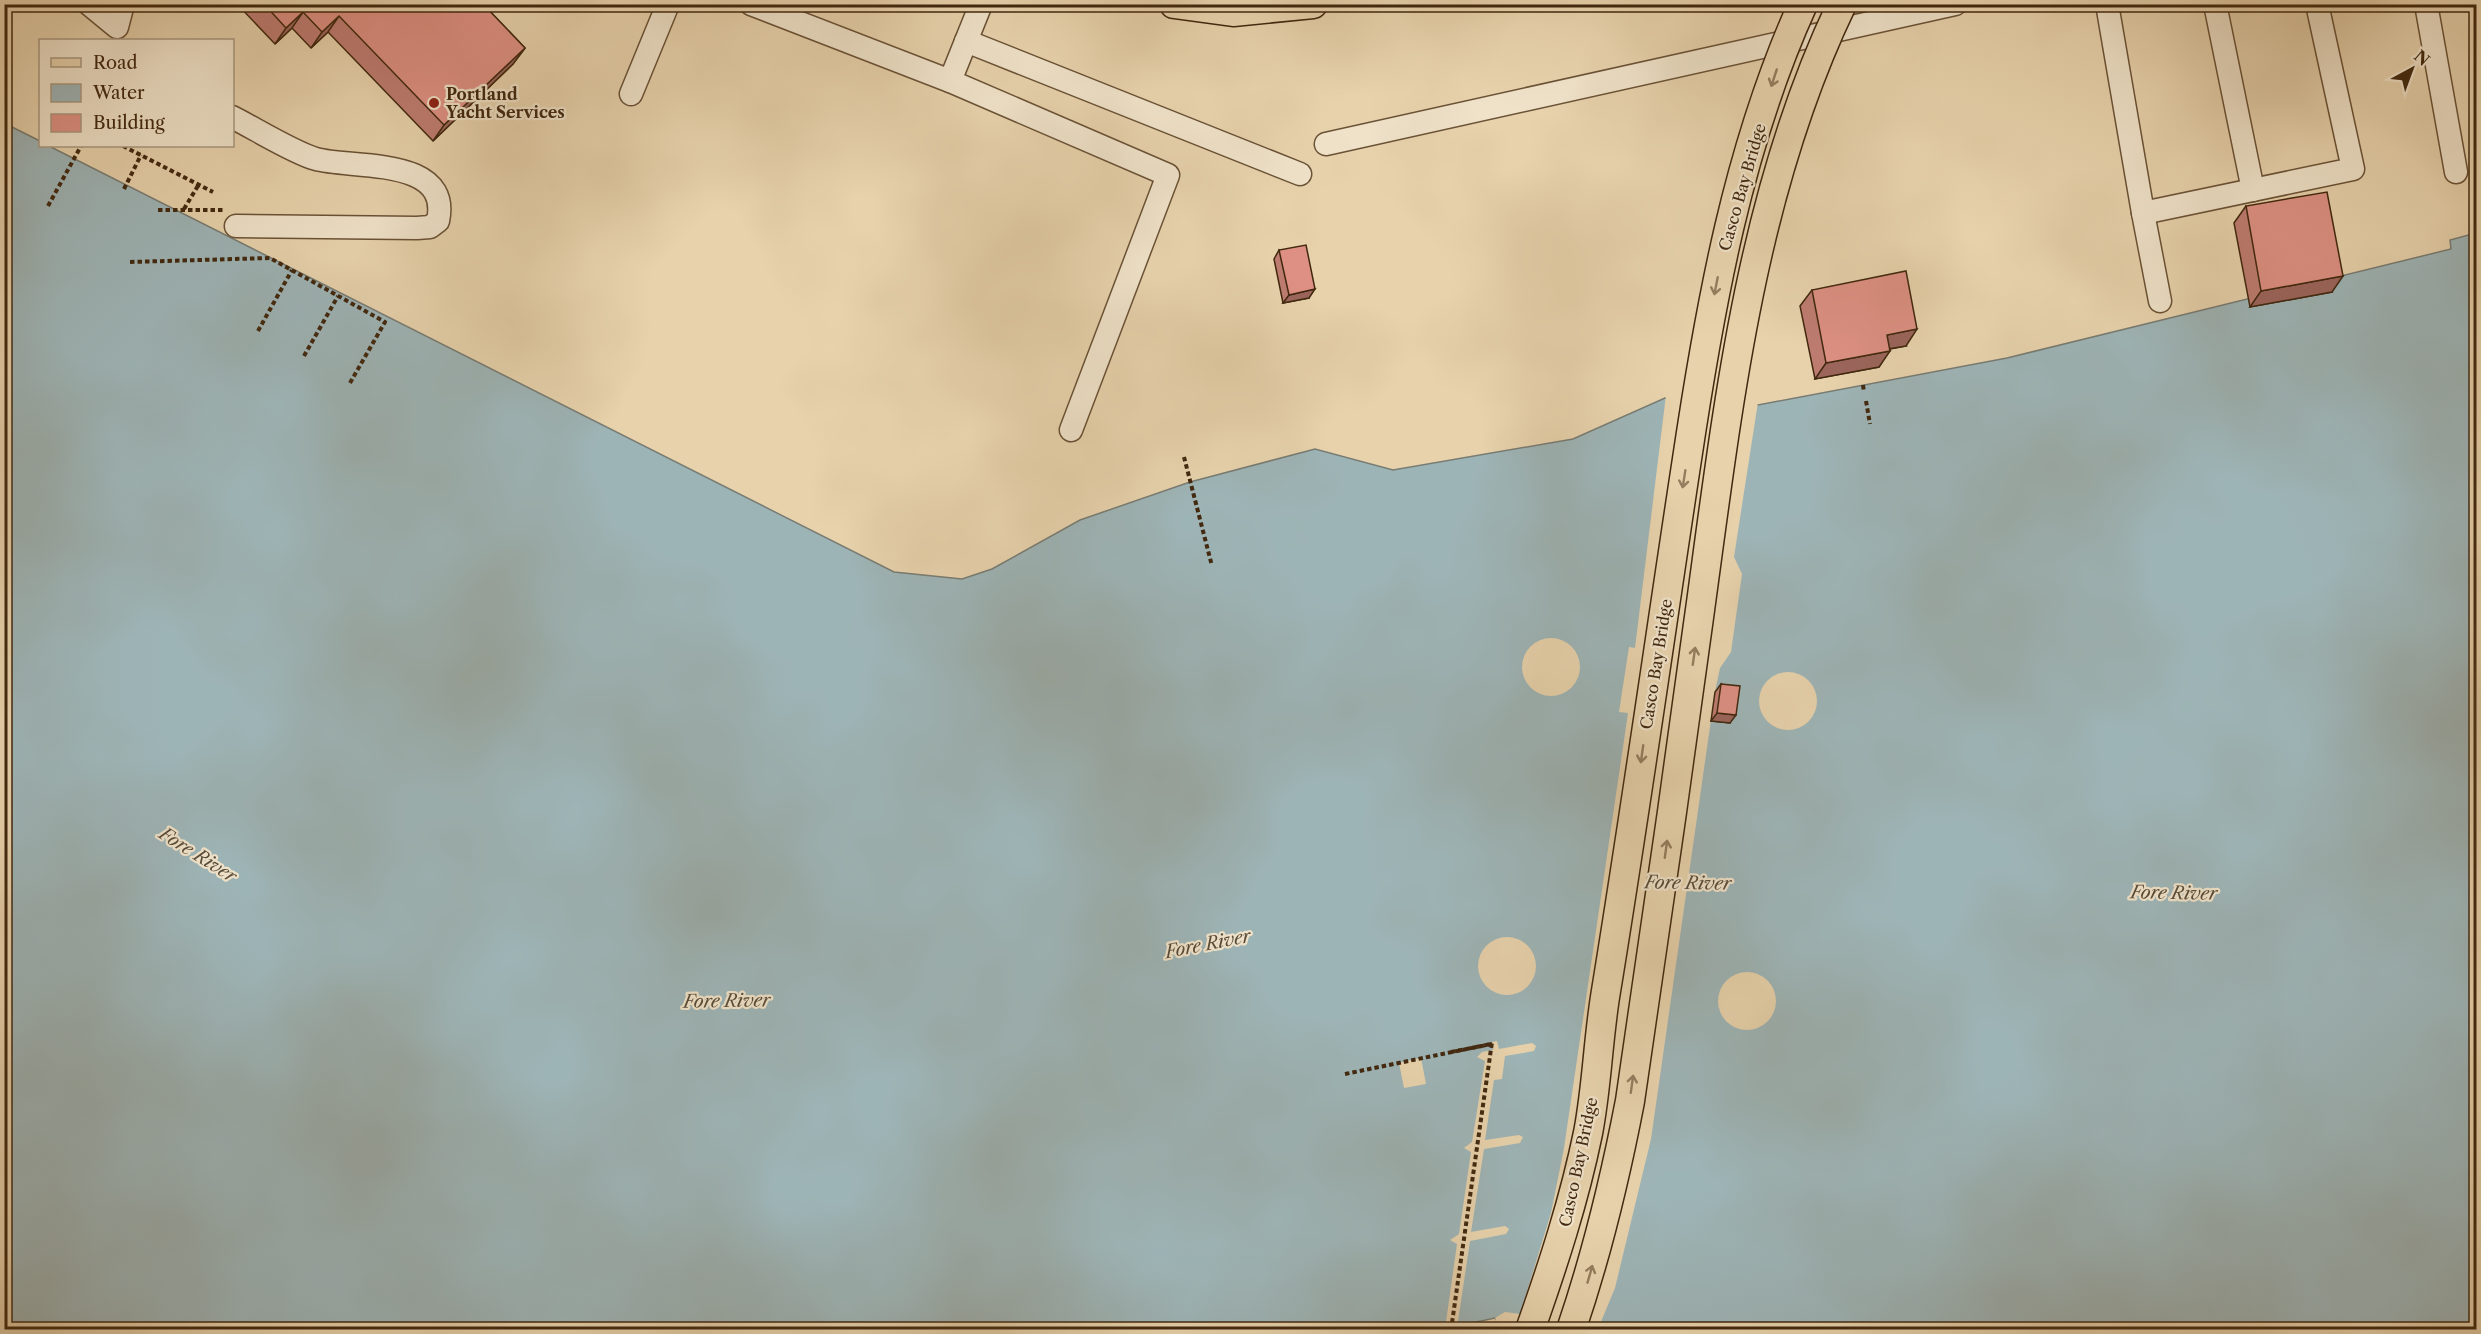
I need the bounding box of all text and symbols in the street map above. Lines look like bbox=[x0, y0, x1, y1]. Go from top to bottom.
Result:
legend bbox=[39, 39, 234, 147]
north arrow bbox=[2382, 39, 2442, 99]
text: N bbox=[2410, 46, 2434, 70]
text: Road bbox=[93, 52, 138, 74]
one-way arrow bbox=[1768, 68, 1779, 87]
text: Water bbox=[92, 82, 145, 104]
place label: Portland Yacht Services bbox=[445, 84, 565, 122]
marker: Portland Yacht Services bbox=[427, 96, 441, 110]
text: Building bbox=[93, 112, 165, 134]
street label: Casco Bay Bridge bbox=[1714, 121, 1770, 253]
one-way arrow bbox=[1710, 276, 1721, 296]
one-way arrow bbox=[1678, 468, 1689, 488]
street label: Casco Bay Bridge bbox=[1636, 597, 1676, 731]
one-way arrow bbox=[1688, 647, 1699, 667]
one-way arrow bbox=[1637, 744, 1648, 764]
water label: Fore River bbox=[154, 822, 242, 888]
one-way arrow bbox=[1661, 840, 1672, 860]
water label: Fore River bbox=[1642, 871, 1733, 895]
water label: Fore River bbox=[2128, 881, 2219, 905]
water label: Fore River bbox=[1161, 925, 1254, 963]
water label: Fore River bbox=[681, 989, 772, 1013]
one-way arrow bbox=[1627, 1074, 1638, 1094]
street label: Casco Bay Bridge bbox=[1555, 1095, 1601, 1229]
one-way arrow bbox=[1585, 1265, 1596, 1284]

